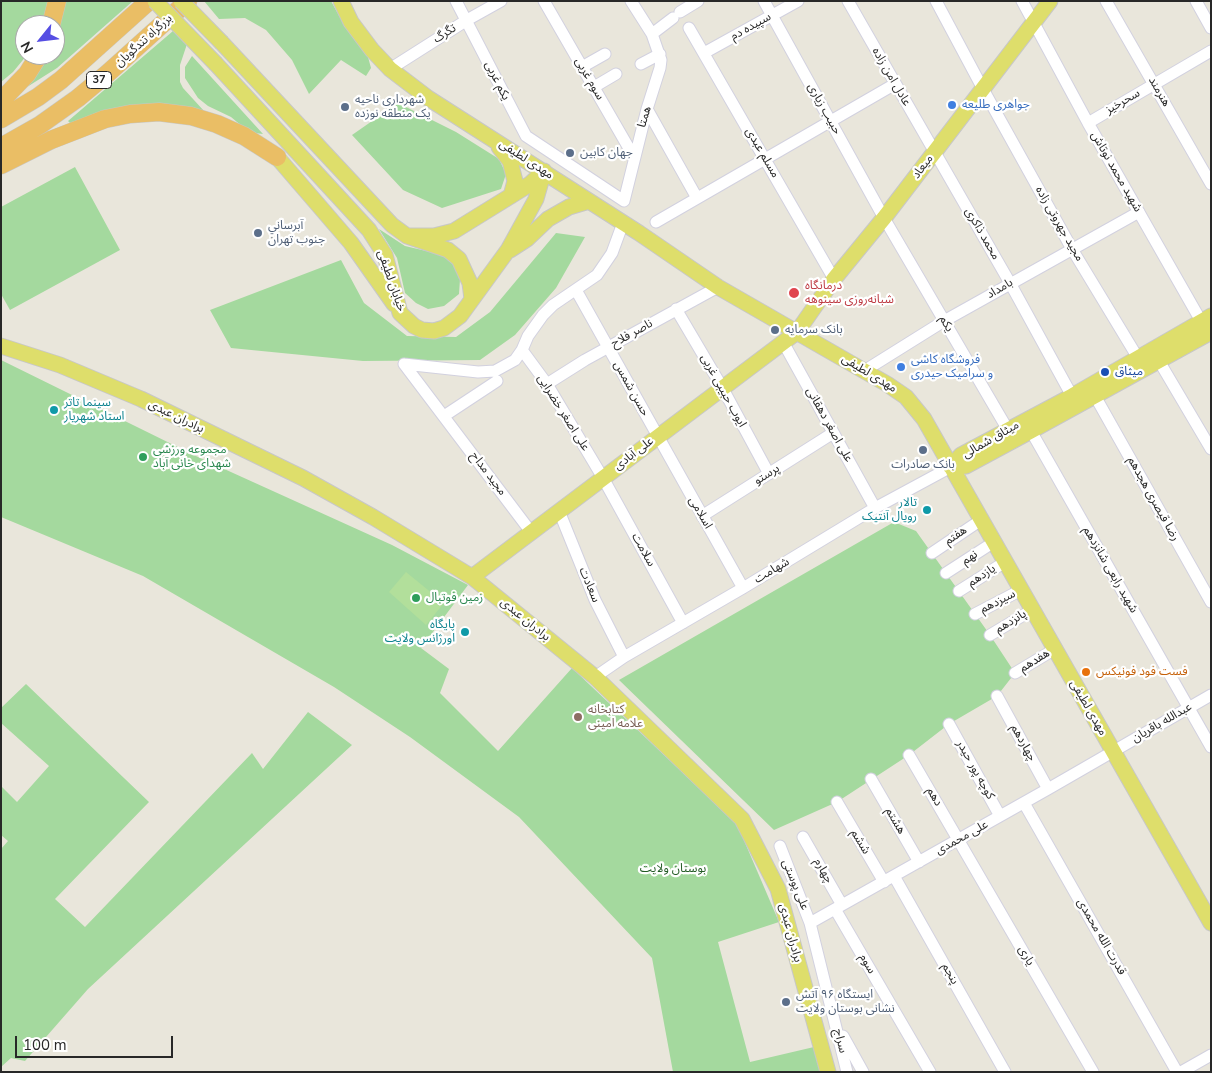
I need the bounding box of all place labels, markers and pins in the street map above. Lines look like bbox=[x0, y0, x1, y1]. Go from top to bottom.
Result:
place label: شهرداری ناحیه یک منطقه نوزده bbox=[355, 93, 431, 121]
place label: جواهری طلیعه bbox=[962, 98, 1030, 112]
marker: جواهری طلیعه bbox=[946, 99, 958, 111]
marker: شهرداری ناحیه یک منطقه نوزده bbox=[339, 101, 351, 113]
place label: جهان کابین bbox=[580, 146, 633, 160]
marker: جهان کابین bbox=[564, 147, 576, 159]
place label: آبرساني جنوب تهران bbox=[268, 219, 325, 247]
marker: آبرساني جنوب تهران bbox=[252, 227, 264, 239]
place label: درمانگاه شبانه‌روزی سینوهه bbox=[805, 279, 894, 307]
marker: درمانگاه شبانه‌روزی سینوهه bbox=[787, 286, 801, 300]
place label: بانک سرمایه bbox=[785, 323, 843, 337]
marker: بانک سرمایه bbox=[769, 324, 781, 336]
place label: فروشگاه کاشی و سرامیک حیدری bbox=[911, 353, 993, 381]
marker: فروشگاه کاشی و سرامیک حیدری bbox=[895, 361, 907, 373]
place label: میثاق bbox=[1115, 365, 1143, 379]
marker: میثاق bbox=[1099, 366, 1111, 378]
place label: سینما تاتر استاد شهریار bbox=[64, 396, 124, 424]
marker: سینما تاتر استاد شهریار bbox=[48, 404, 60, 416]
place label: مجموعه ورزشی شهدای خانی آباد bbox=[153, 443, 231, 471]
marker: بانک صادرات bbox=[917, 444, 929, 456]
marker: مجموعه ورزشی شهدای خانی آباد bbox=[137, 451, 149, 463]
place label: بانک صادرات bbox=[891, 458, 955, 472]
place label: تالار رویال آنتیک bbox=[862, 496, 917, 524]
marker: تالار رویال آنتیک bbox=[921, 504, 933, 516]
place label: زمین فوتبال bbox=[426, 591, 483, 605]
marker: زمین فوتبال bbox=[410, 592, 422, 604]
place label: پایگاه اورژانس ولایت bbox=[385, 618, 455, 646]
marker: پایگاه اورژانس ولایت bbox=[459, 626, 471, 638]
place label: فست فود فونیکس bbox=[1096, 665, 1188, 679]
marker: فست فود فونیکس bbox=[1080, 666, 1092, 678]
place label: کتابخانه علامه امینی bbox=[588, 703, 643, 731]
marker: کتابخانه علامه امینی bbox=[572, 711, 584, 723]
place label: ایستگاه ۹۶ آتش نشانی بوستان ولایت bbox=[796, 988, 895, 1016]
marker: ایستگاه ۹۶ آتش نشانی بوستان ولایت bbox=[780, 996, 792, 1008]

